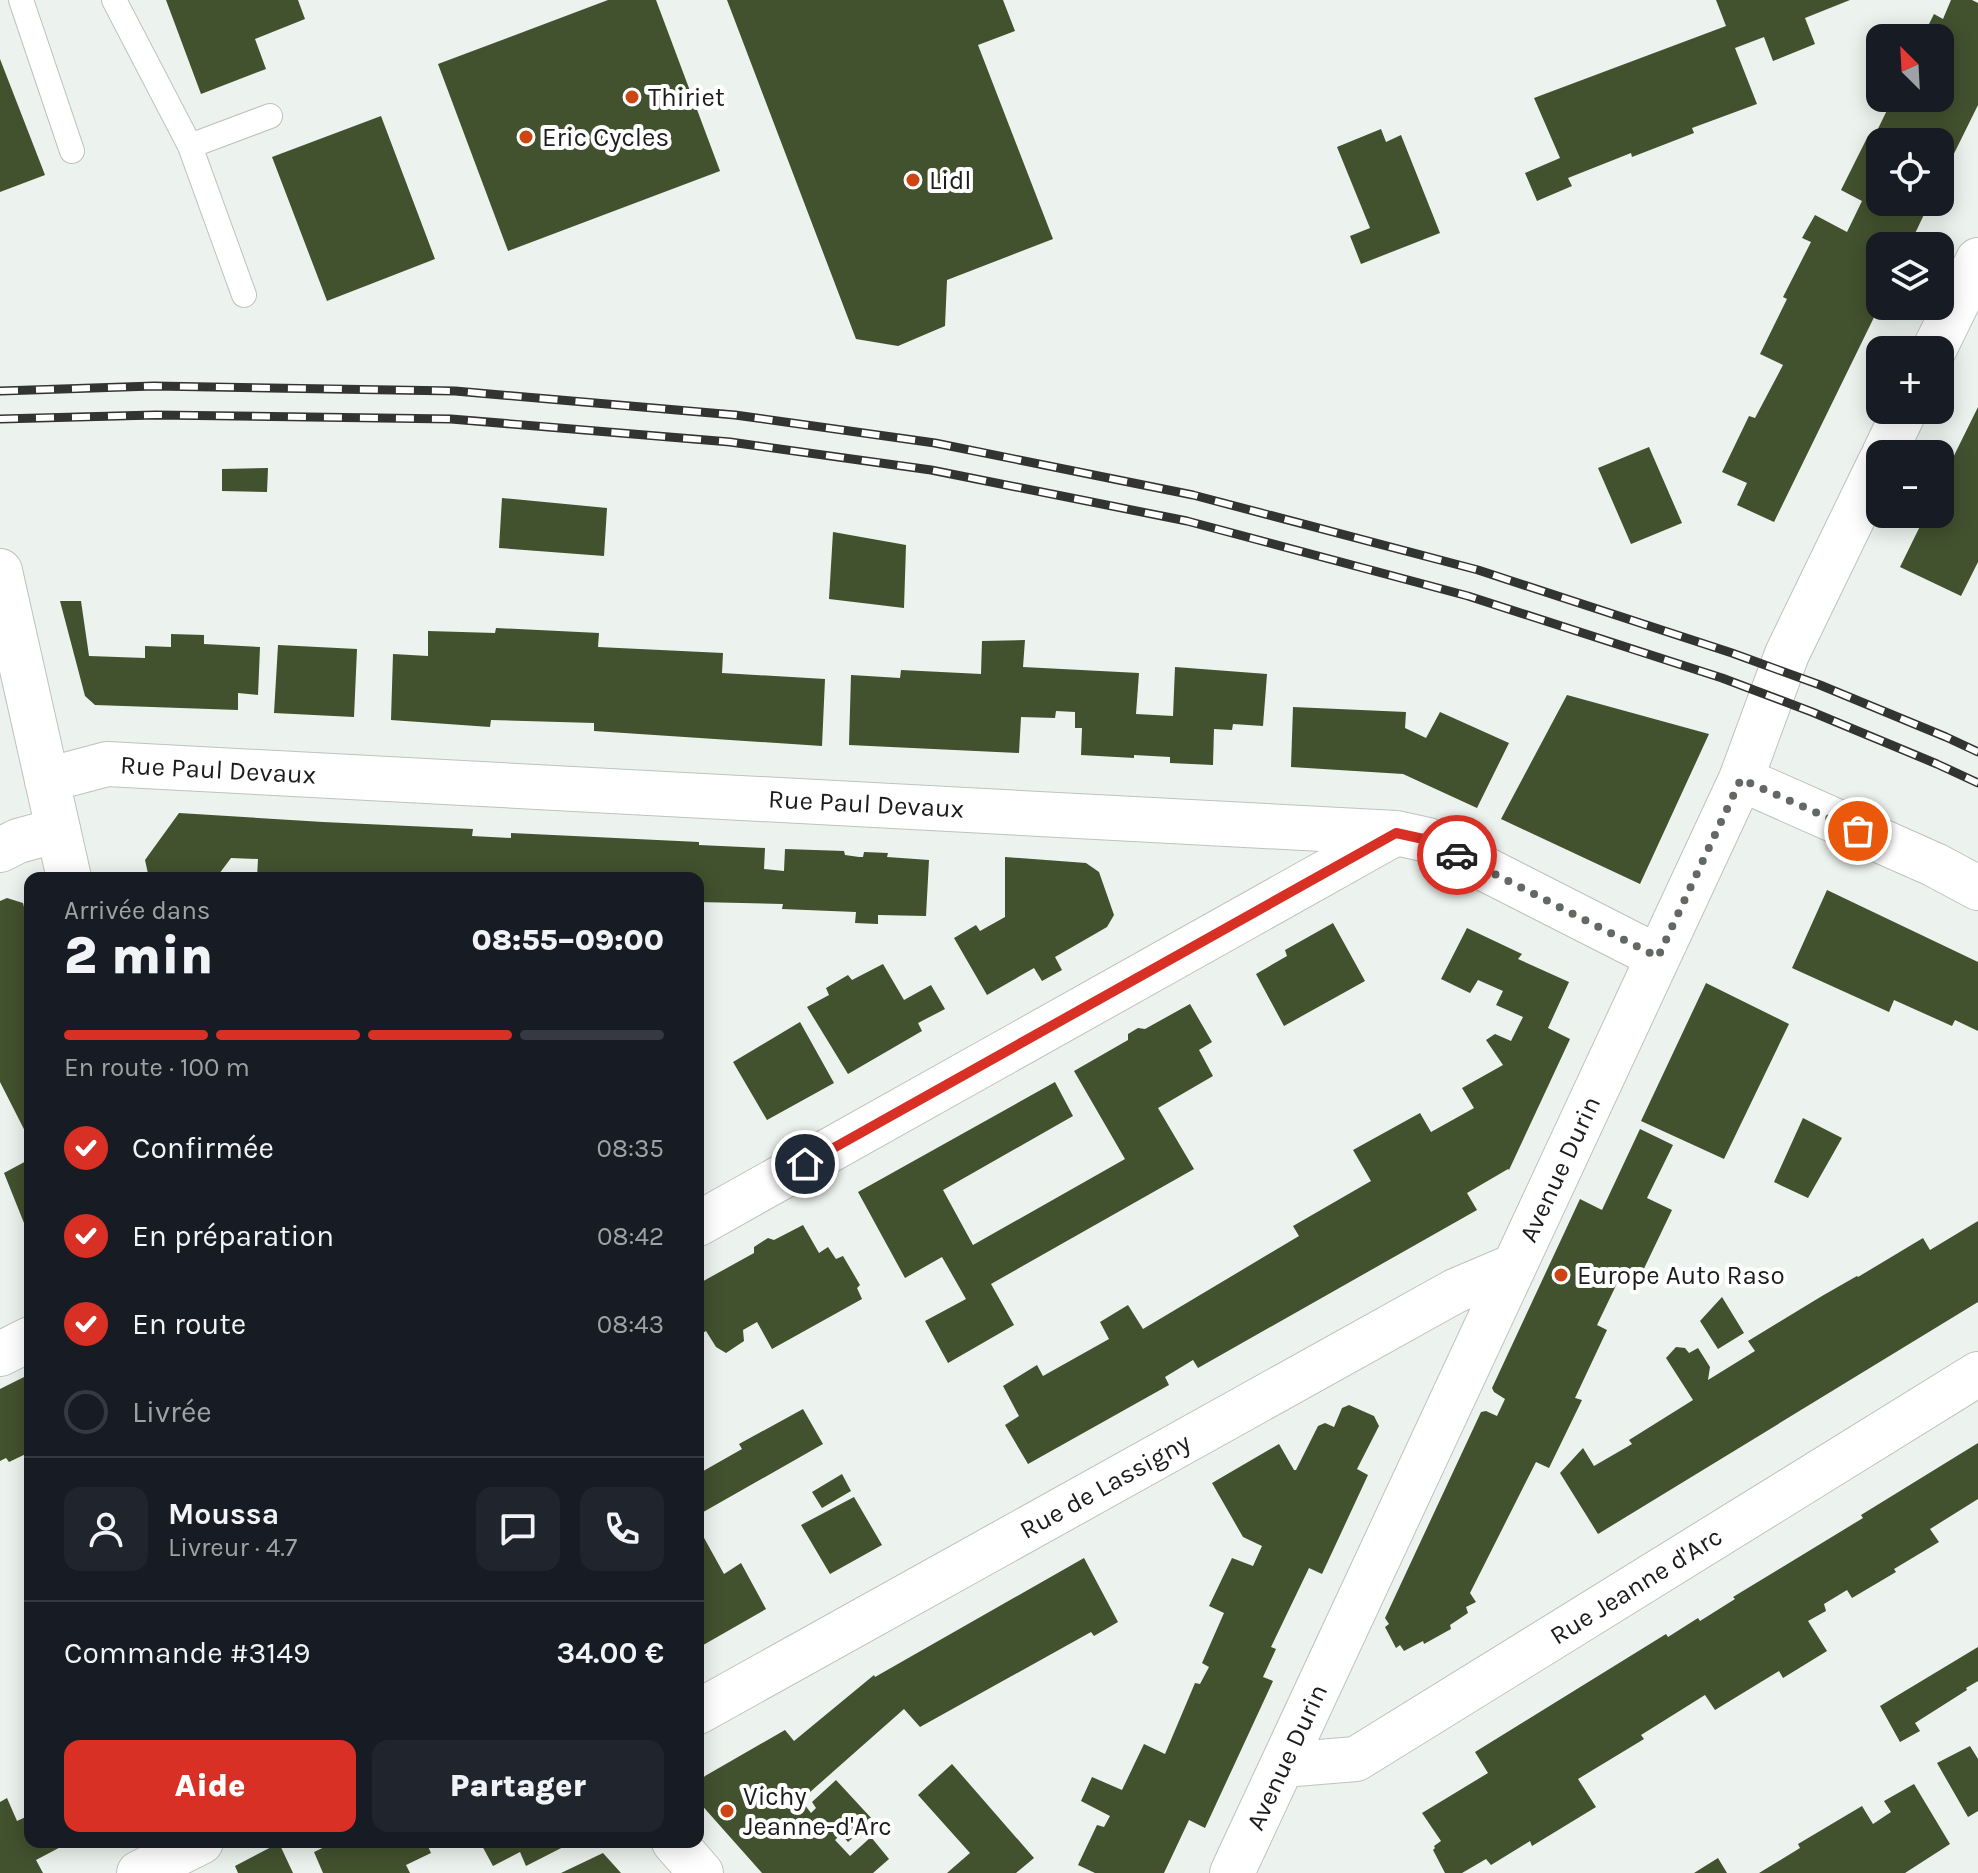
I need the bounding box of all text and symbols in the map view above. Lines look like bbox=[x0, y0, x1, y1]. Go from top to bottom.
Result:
north arrow bbox=[1866, 24, 1954, 112]
map controls bbox=[1866, 24, 1954, 528]
place label: Thiriet bbox=[648, 82, 725, 113]
marker: Thiriet bbox=[623, 88, 641, 106]
place label: Eric Cycles bbox=[542, 122, 669, 153]
marker: Eric Cycles bbox=[517, 128, 535, 146]
button: locate bbox=[1866, 128, 1954, 216]
place label: Lidl bbox=[929, 165, 972, 196]
marker: Lidl bbox=[904, 171, 922, 189]
button: layers bbox=[1866, 232, 1954, 320]
button: + bbox=[1866, 336, 1954, 424]
button: − bbox=[1866, 440, 1954, 528]
street label: Rue Paul Devaux bbox=[119, 749, 317, 791]
street label: Rue Paul Devaux bbox=[767, 783, 965, 825]
pin bbox=[1824, 797, 1892, 865]
icon: bag bbox=[1836, 809, 1880, 853]
courier bbox=[1417, 815, 1497, 895]
icon: car bbox=[1435, 833, 1479, 877]
text: Arrivée dans bbox=[64, 895, 211, 926]
text: 08:55–09:00 bbox=[471, 922, 664, 958]
text: 2 min bbox=[64, 925, 213, 986]
text: En route · 100 m bbox=[64, 1052, 250, 1083]
street label: Avenue Durin bbox=[1513, 1091, 1607, 1247]
icon: check bbox=[64, 1126, 108, 1170]
text: Confirmée bbox=[132, 1130, 274, 1166]
pin bbox=[771, 1130, 839, 1198]
text: 08:35 bbox=[597, 1133, 664, 1164]
icon: home bbox=[783, 1142, 827, 1186]
icon: check bbox=[64, 1214, 108, 1258]
text: En préparation bbox=[132, 1218, 334, 1254]
text: 08:42 bbox=[597, 1221, 664, 1252]
place label: Europe Auto Raso bbox=[1577, 1260, 1785, 1291]
marker: Europe Auto Raso bbox=[1552, 1266, 1570, 1284]
icon: check bbox=[64, 1302, 108, 1346]
text: En route bbox=[132, 1306, 246, 1342]
text: 08:43 bbox=[597, 1309, 664, 1340]
text: Livrée bbox=[132, 1394, 212, 1430]
street label: Rue de Lassigny bbox=[1014, 1426, 1196, 1546]
button: person bbox=[64, 1487, 148, 1571]
button: chat bbox=[476, 1487, 560, 1571]
button: phone bbox=[580, 1487, 664, 1571]
text: Moussa bbox=[168, 1496, 279, 1532]
street label: Rue Jeanne d'Arc bbox=[1544, 1521, 1728, 1651]
text: Livreur · 4.7 bbox=[168, 1532, 297, 1563]
text: Commande #3149 bbox=[64, 1635, 310, 1671]
text: 34.00 € bbox=[556, 1635, 664, 1671]
street label: Avenue Durin bbox=[1240, 1679, 1334, 1835]
button: Aide bbox=[64, 1740, 356, 1832]
button: Partager bbox=[372, 1740, 664, 1832]
place label: Vichy Jeanne-d'Arc bbox=[743, 1781, 892, 1842]
marker: Vichy Jeanne-d'Arc bbox=[718, 1802, 736, 1820]

